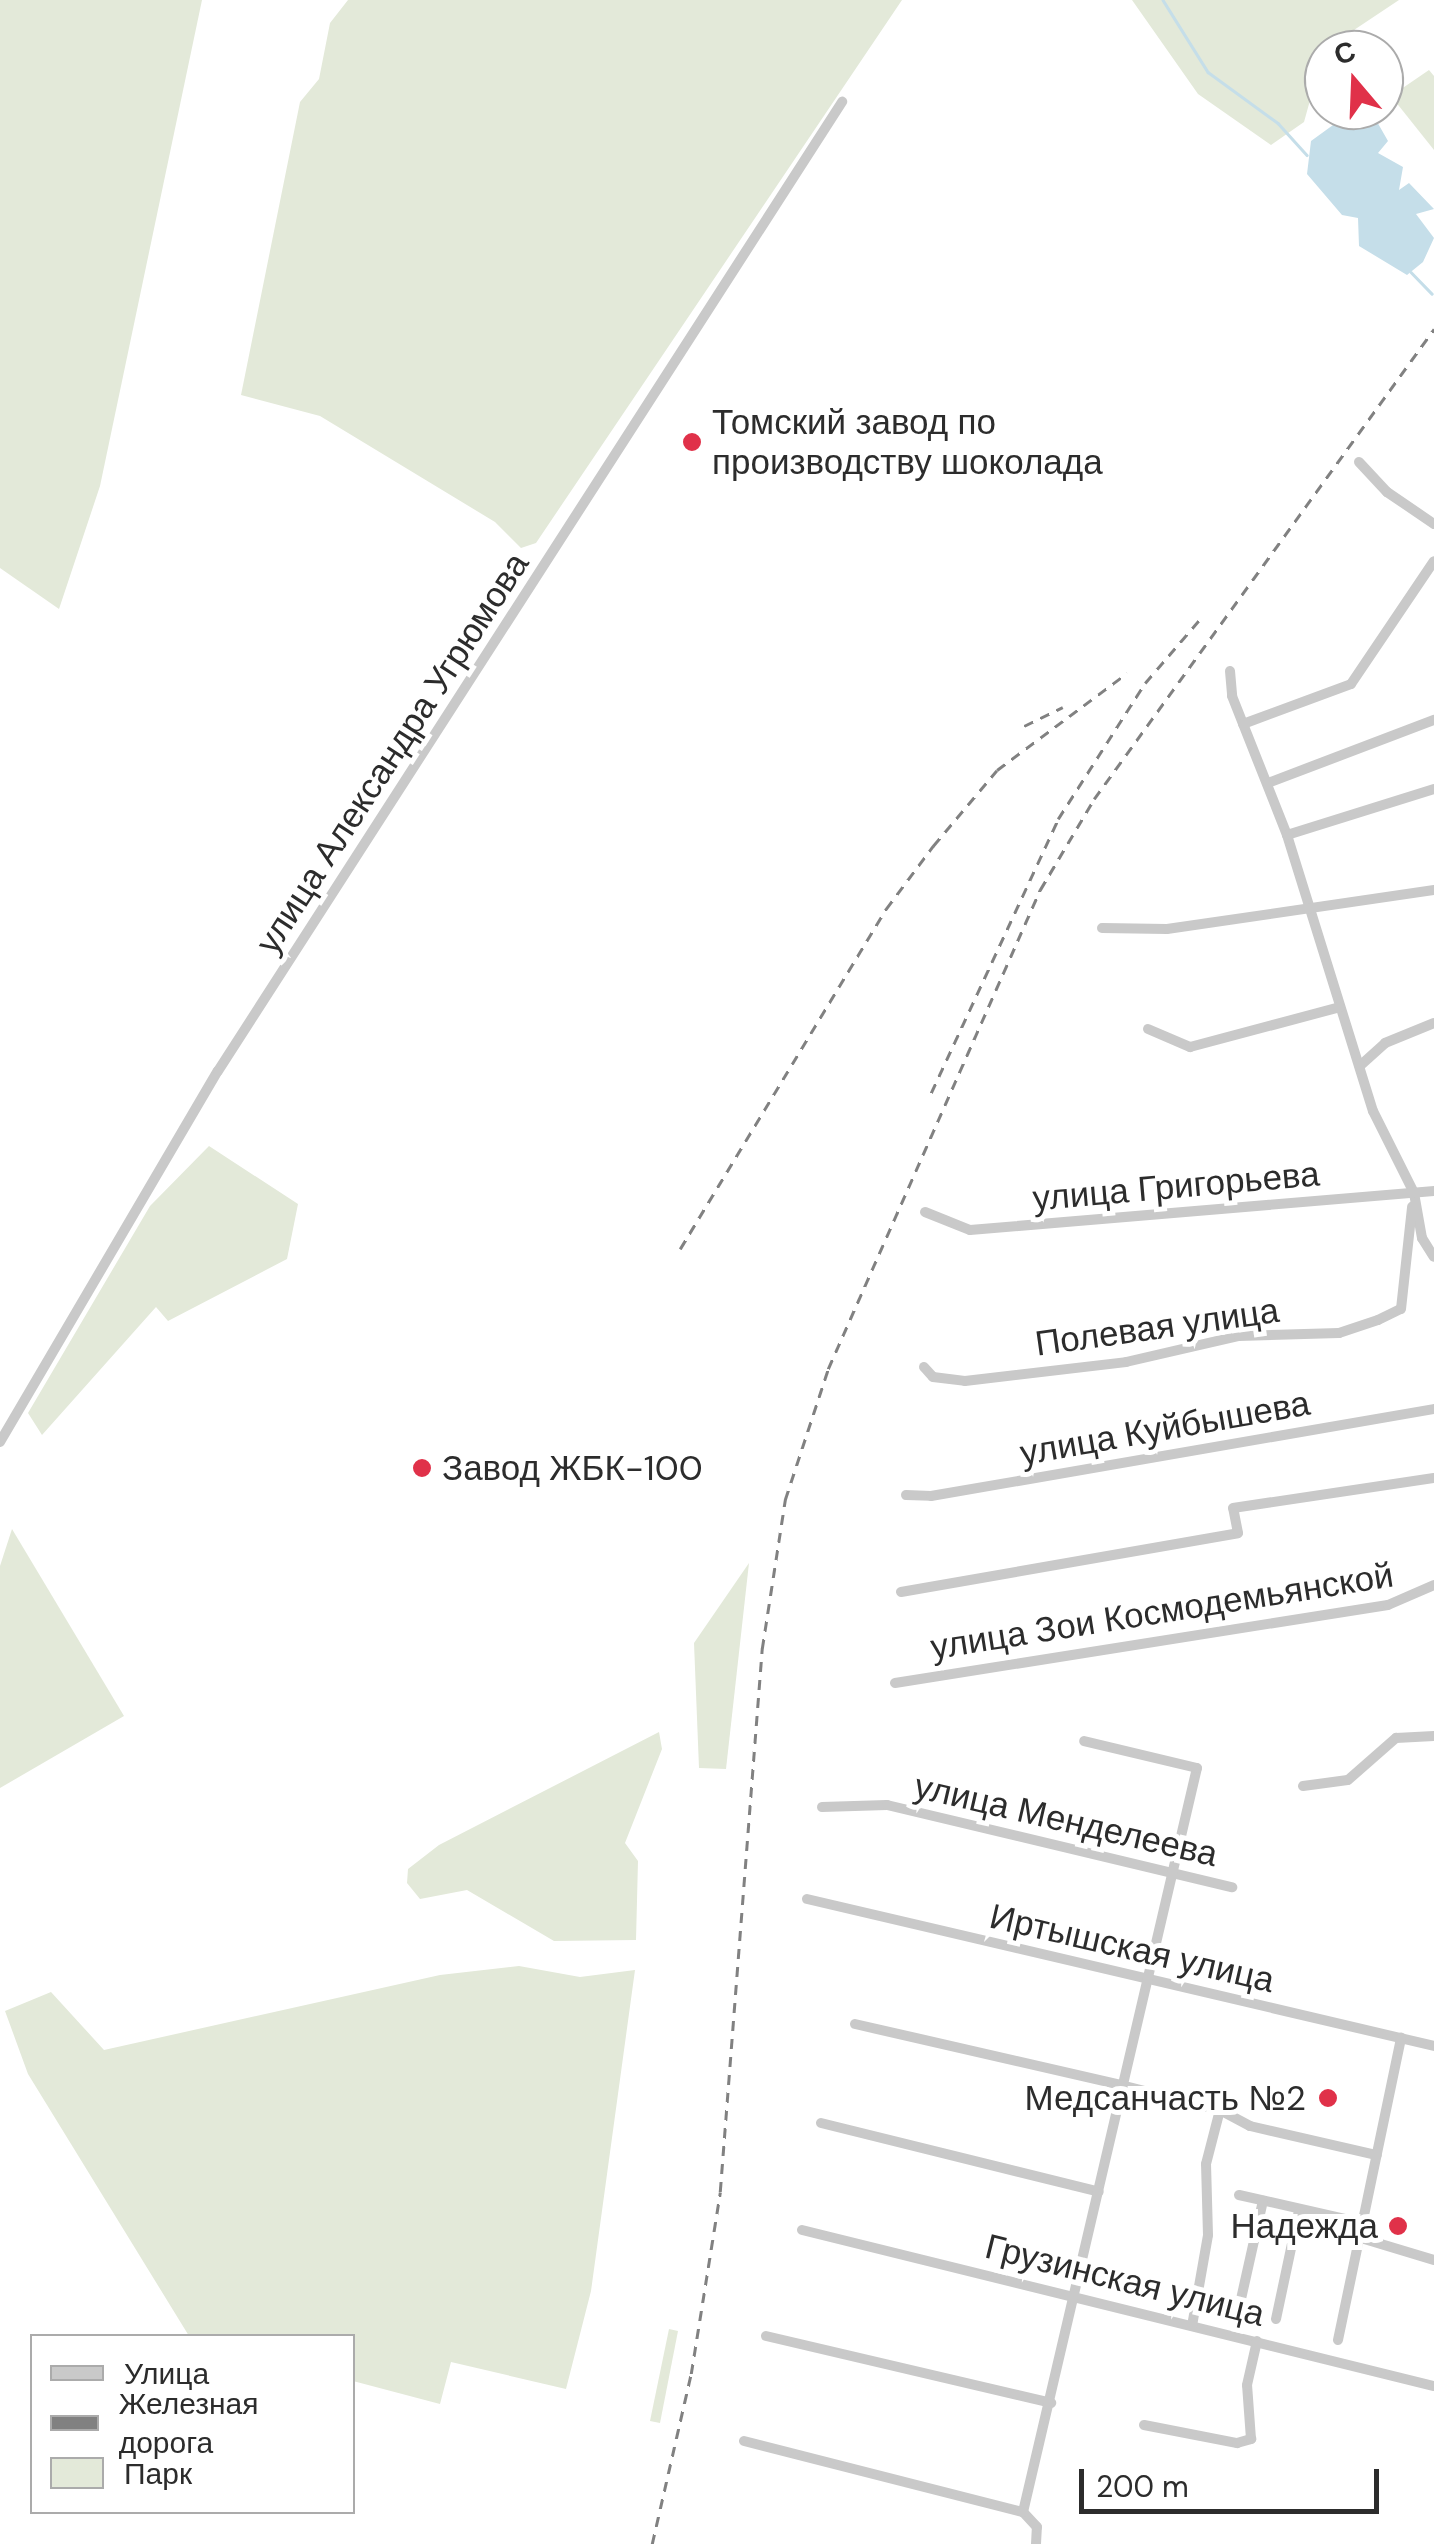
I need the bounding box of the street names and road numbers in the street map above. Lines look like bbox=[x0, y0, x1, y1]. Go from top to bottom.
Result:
street label: улица Александра Угрюмова bbox=[247, 545, 537, 961]
street label: улица Григорьева bbox=[1031, 1153, 1321, 1219]
street label: Полевая улица bbox=[1032, 1289, 1282, 1365]
street label: улица Куйбышева bbox=[1017, 1382, 1313, 1474]
street label: улица Зои Космодемьянской bbox=[928, 1554, 1396, 1668]
street label: улица Менделеева bbox=[910, 1765, 1222, 1875]
street label: Иртышская улица bbox=[986, 1895, 1278, 2001]
street label: Грузинская улица bbox=[981, 2225, 1269, 2335]

